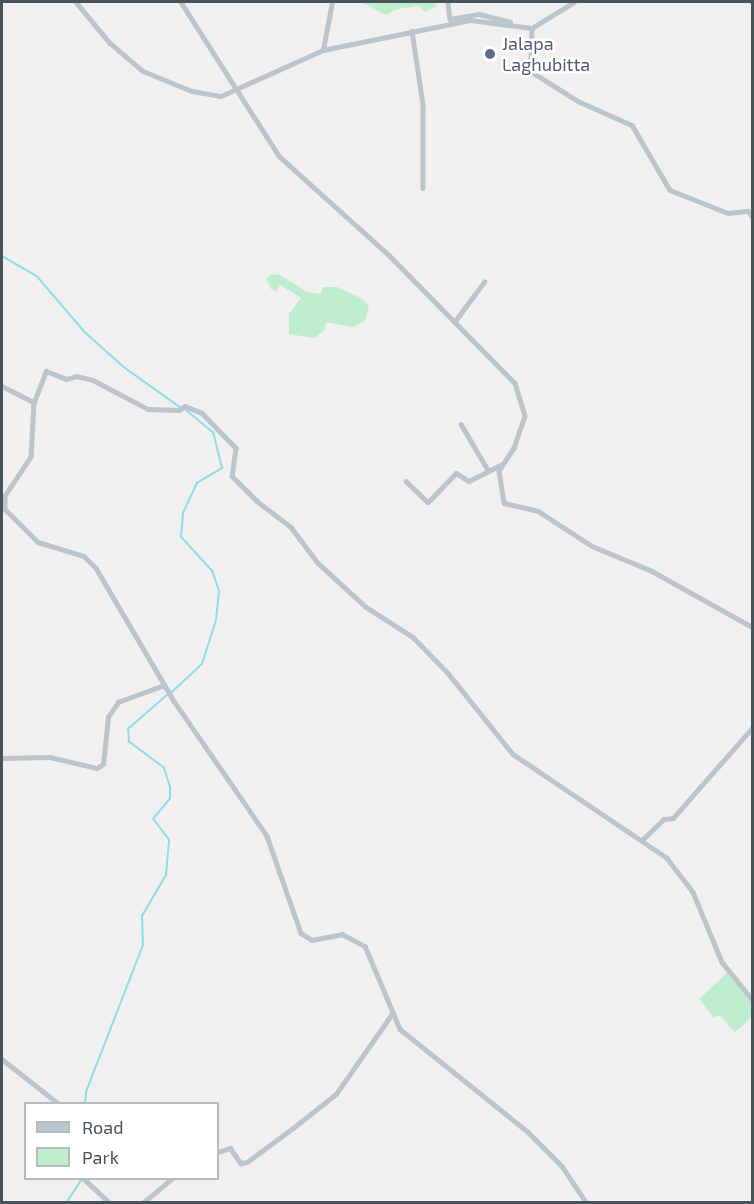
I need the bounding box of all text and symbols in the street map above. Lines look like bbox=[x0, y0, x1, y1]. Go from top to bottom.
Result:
place label: Jalapa Laghubitta bbox=[502, 33, 590, 76]
marker: Jalapa Laghubitta bbox=[483, 47, 497, 61]
legend bbox=[24, 1102, 219, 1180]
text: Road bbox=[82, 1116, 123, 1138]
text: Park bbox=[82, 1146, 119, 1168]

